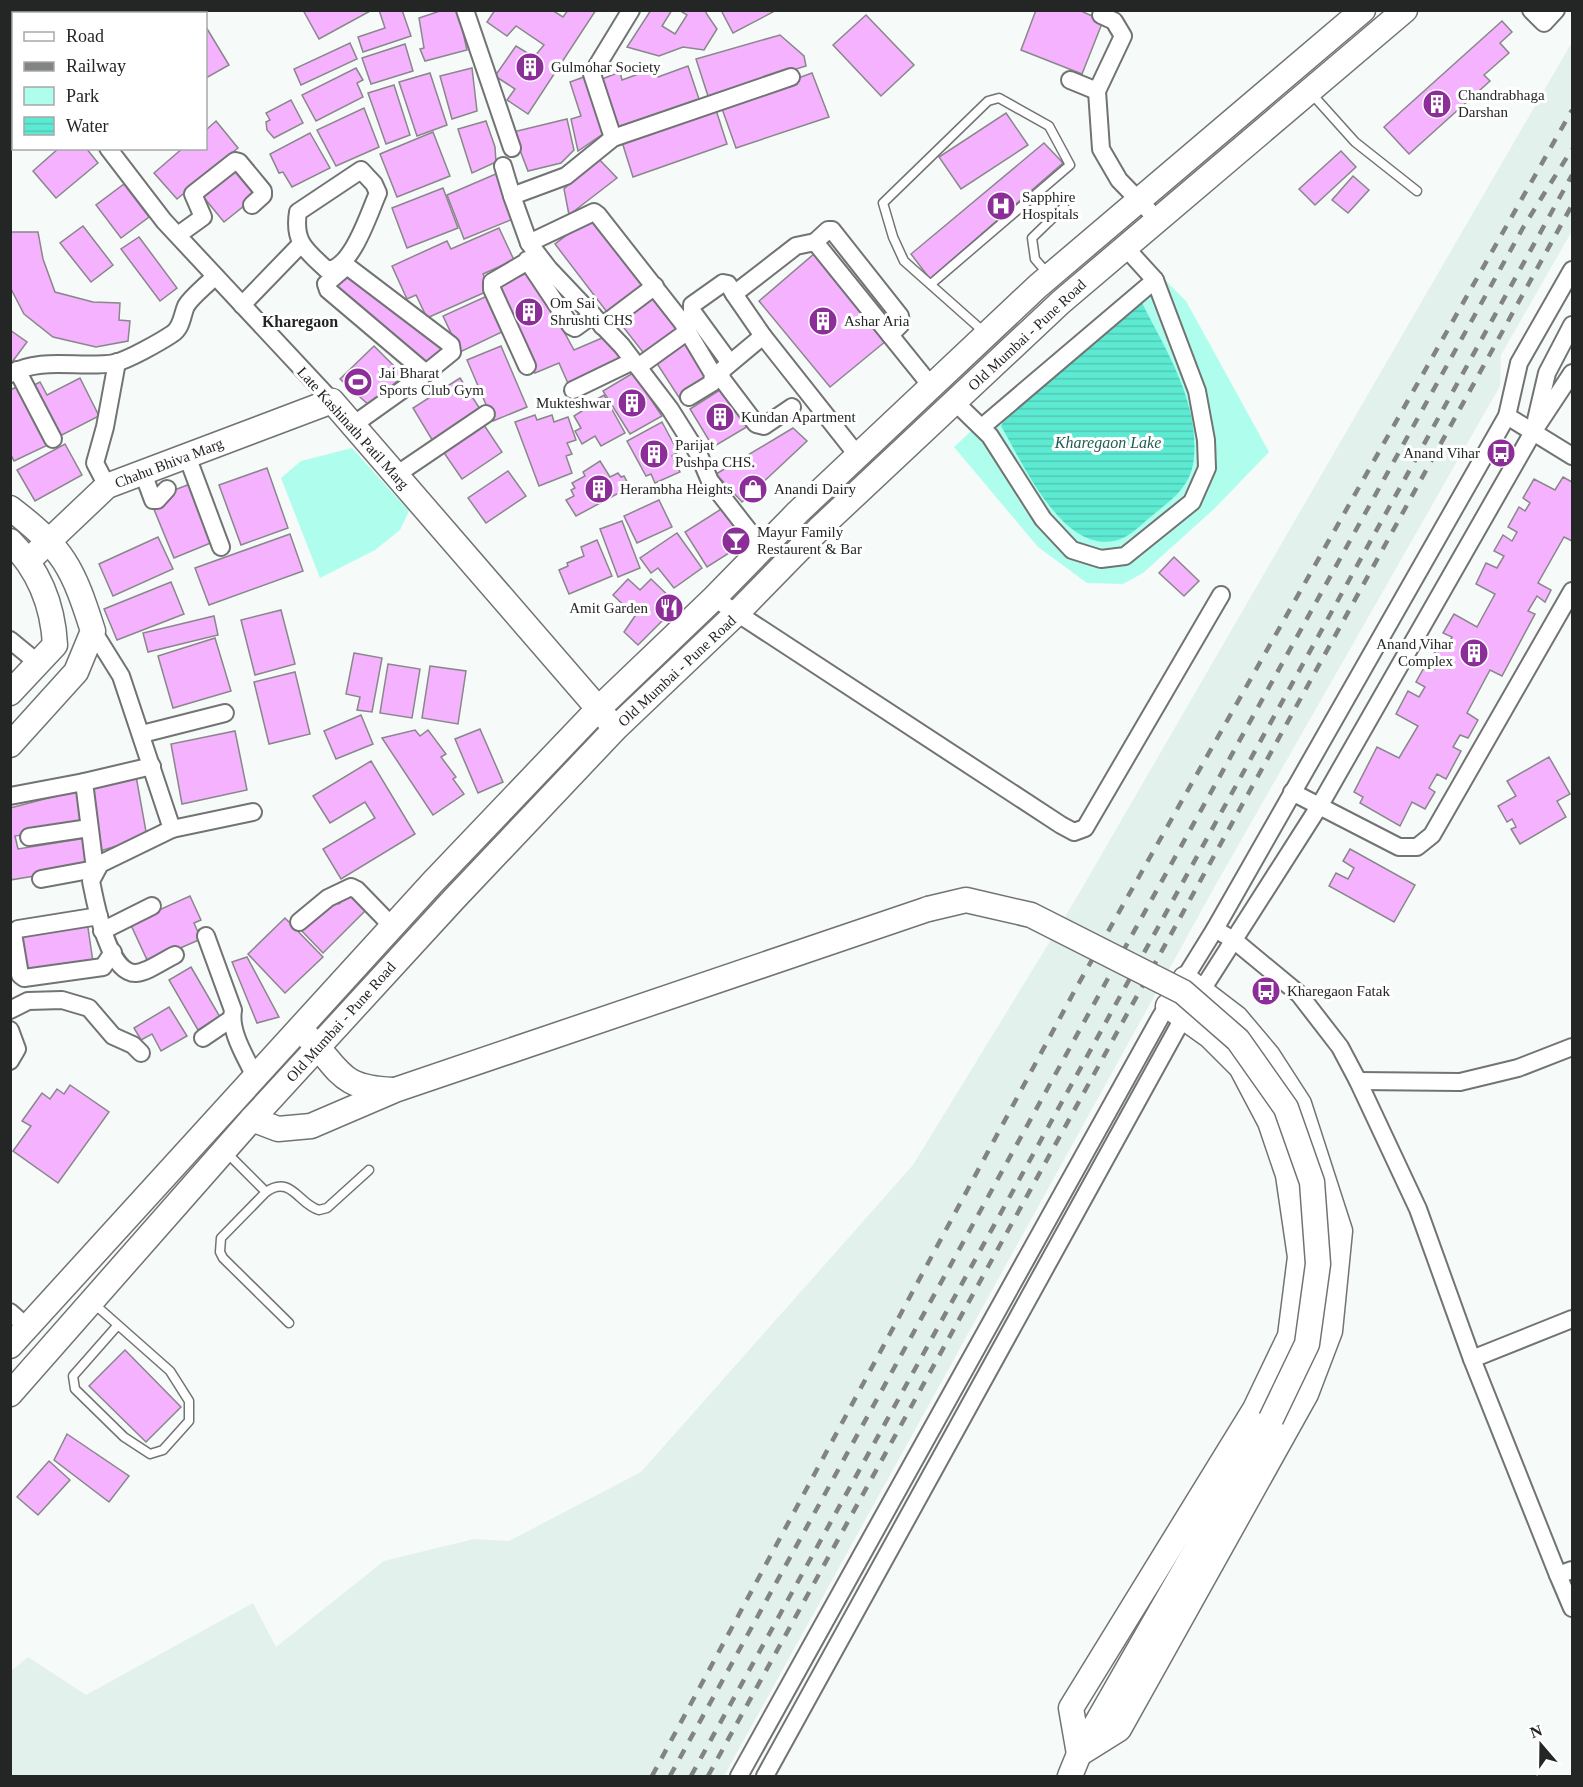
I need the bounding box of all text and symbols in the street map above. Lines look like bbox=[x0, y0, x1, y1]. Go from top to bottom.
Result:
legend bbox=[12, 12, 207, 150]
text: Road bbox=[66, 26, 104, 46]
building icon: Gulmohar Society bbox=[514, 51, 546, 83]
text: Railway bbox=[66, 56, 126, 76]
place label: Gulmohar Society bbox=[551, 59, 661, 75]
text: Park bbox=[66, 86, 99, 106]
place label: Chandrabhaga Darshan bbox=[1458, 87, 1545, 120]
building icon: Chandrabhaga Darshan bbox=[1421, 88, 1453, 120]
text: Water bbox=[66, 116, 109, 136]
place label: Sapphire Hospitals bbox=[1022, 189, 1079, 222]
hospital icon: Sapphire Hospitals bbox=[985, 190, 1017, 222]
street label: Old Mumbai - Pune Road bbox=[965, 276, 1089, 394]
place label: Om Sai Shrushti CHS bbox=[550, 295, 633, 328]
building icon: Om Sai Shrushti CHS bbox=[513, 296, 545, 328]
building icon: Ashar Aria bbox=[807, 305, 839, 337]
district label: Kharegaon bbox=[262, 313, 338, 331]
place label: Ashar Aria bbox=[844, 313, 910, 329]
street label: Late Kashinath Patil Marg bbox=[294, 364, 412, 493]
place label: Jai Bharat Sports Club Gym bbox=[379, 365, 484, 398]
sports icon: Jai Bharat Sports Club Gym bbox=[342, 366, 374, 398]
building icon: Mukteshwar bbox=[616, 387, 648, 419]
place label: Mukteshwar bbox=[536, 395, 611, 411]
building icon: Kundan Apartment bbox=[704, 401, 736, 433]
place label: Kundan Apartment bbox=[741, 409, 856, 425]
water label: Kharegaon Lake bbox=[1054, 434, 1161, 452]
street label: Chahu Bhiva Marg bbox=[113, 435, 226, 491]
place label: Parijat Pushpa CHS. bbox=[675, 437, 755, 470]
bus stop icon: Anand Vihar bbox=[1485, 437, 1517, 469]
building icon: Parijat Pushpa CHS. bbox=[638, 438, 670, 470]
place label: Anand Vihar bbox=[1403, 445, 1480, 461]
building icon: Herambha Heights bbox=[583, 473, 615, 505]
shop icon: Anandi Dairy bbox=[737, 473, 769, 505]
place label: Herambha Heights bbox=[620, 481, 733, 497]
place label: Anandi Dairy bbox=[774, 481, 857, 497]
place label: Mayur Family Restaurent & Bar bbox=[757, 524, 862, 557]
bar icon: Mayur Family Restaurent & Bar bbox=[720, 525, 752, 557]
restaurant icon: Amit Garden bbox=[653, 592, 685, 624]
place label: Amit Garden bbox=[569, 600, 648, 616]
street label: Old Mumbai - Pune Road bbox=[615, 612, 739, 730]
place label: Anand Vihar Complex bbox=[1376, 636, 1453, 669]
building icon: Anand Vihar Complex bbox=[1458, 637, 1490, 669]
street label: Old Mumbai - Pune Road bbox=[283, 959, 399, 1085]
bus stop icon: Kharegaon Fatak bbox=[1250, 975, 1282, 1007]
place label: Kharegaon Fatak bbox=[1287, 983, 1390, 999]
north arrow bbox=[1511, 1715, 1571, 1775]
text: N bbox=[1528, 1721, 1545, 1741]

